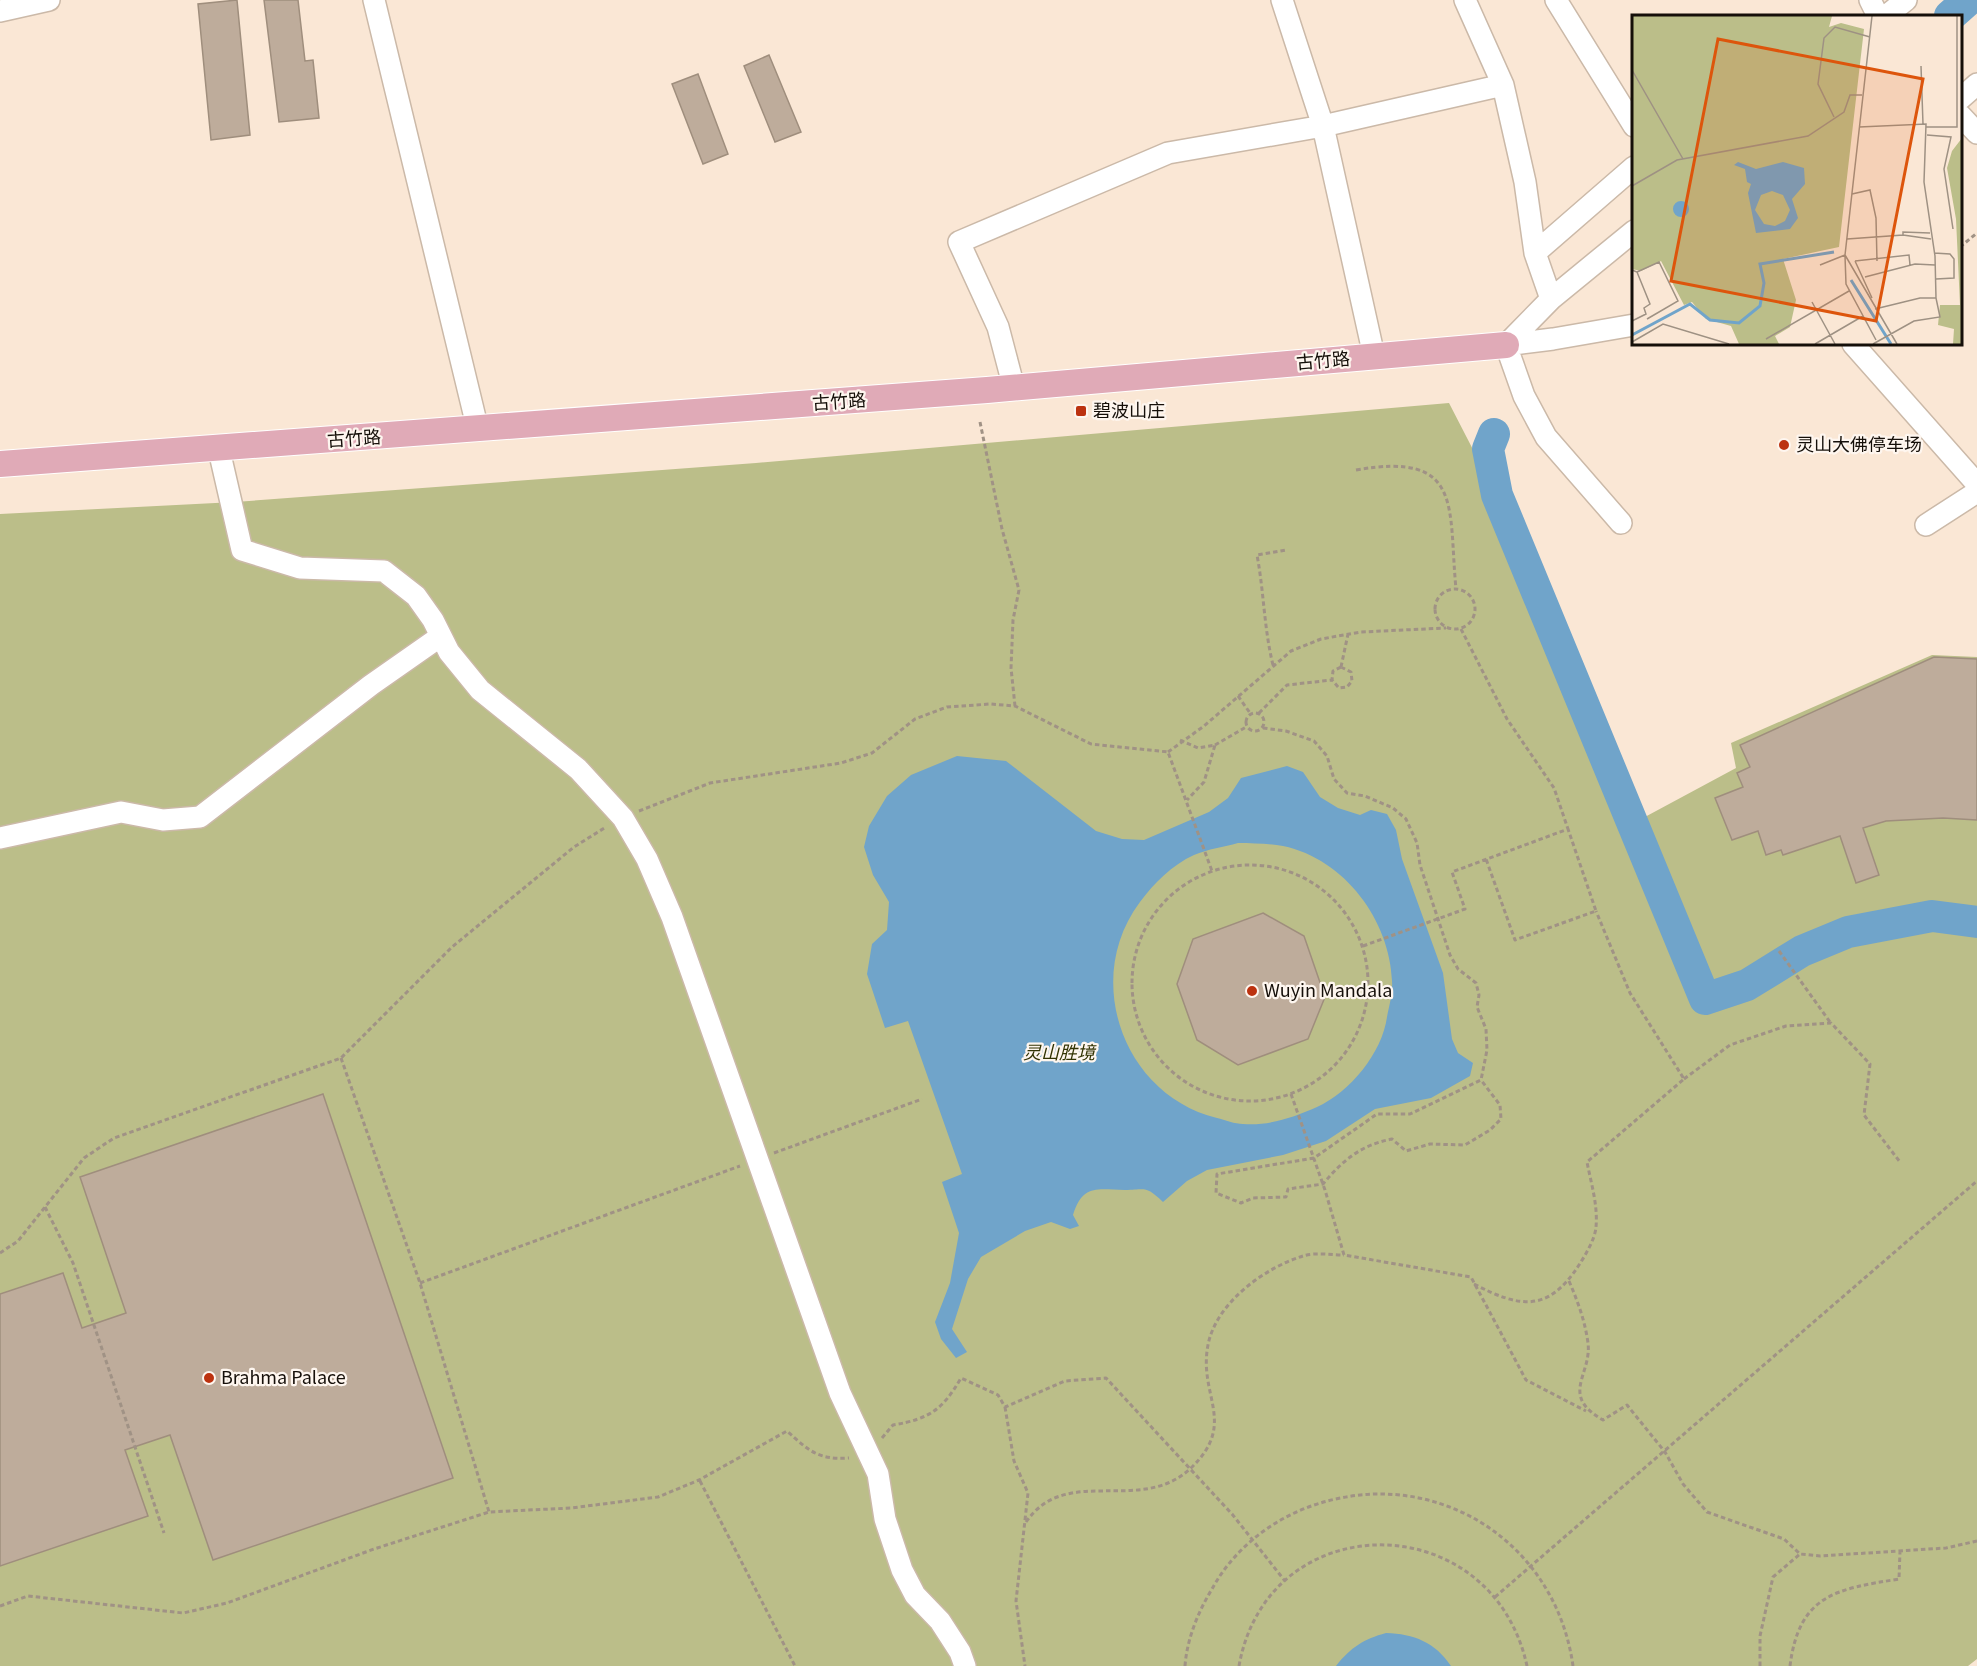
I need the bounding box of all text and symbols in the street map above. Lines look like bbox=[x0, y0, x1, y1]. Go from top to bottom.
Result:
inset map bbox=[1632, 15, 1962, 345]
street label: 古竹路 bbox=[1295, 344, 1351, 374]
street label: 古竹路 bbox=[811, 385, 867, 415]
place label: 碧波山庄 bbox=[1093, 396, 1165, 422]
marker: 碧波山庄 bbox=[1074, 404, 1088, 418]
street label: 古竹路 bbox=[326, 422, 382, 452]
place label: 灵山大佛停车场 bbox=[1796, 430, 1922, 456]
marker: 灵山大佛停车场 bbox=[1777, 438, 1791, 452]
place label: Wuyin Mandala bbox=[1264, 976, 1392, 1002]
marker: Wuyin Mandala bbox=[1245, 984, 1259, 998]
park label: 灵山胜境 bbox=[1023, 1038, 1097, 1064]
place label: Brahma Palace bbox=[221, 1363, 346, 1389]
marker: Brahma Palace bbox=[202, 1371, 216, 1385]

